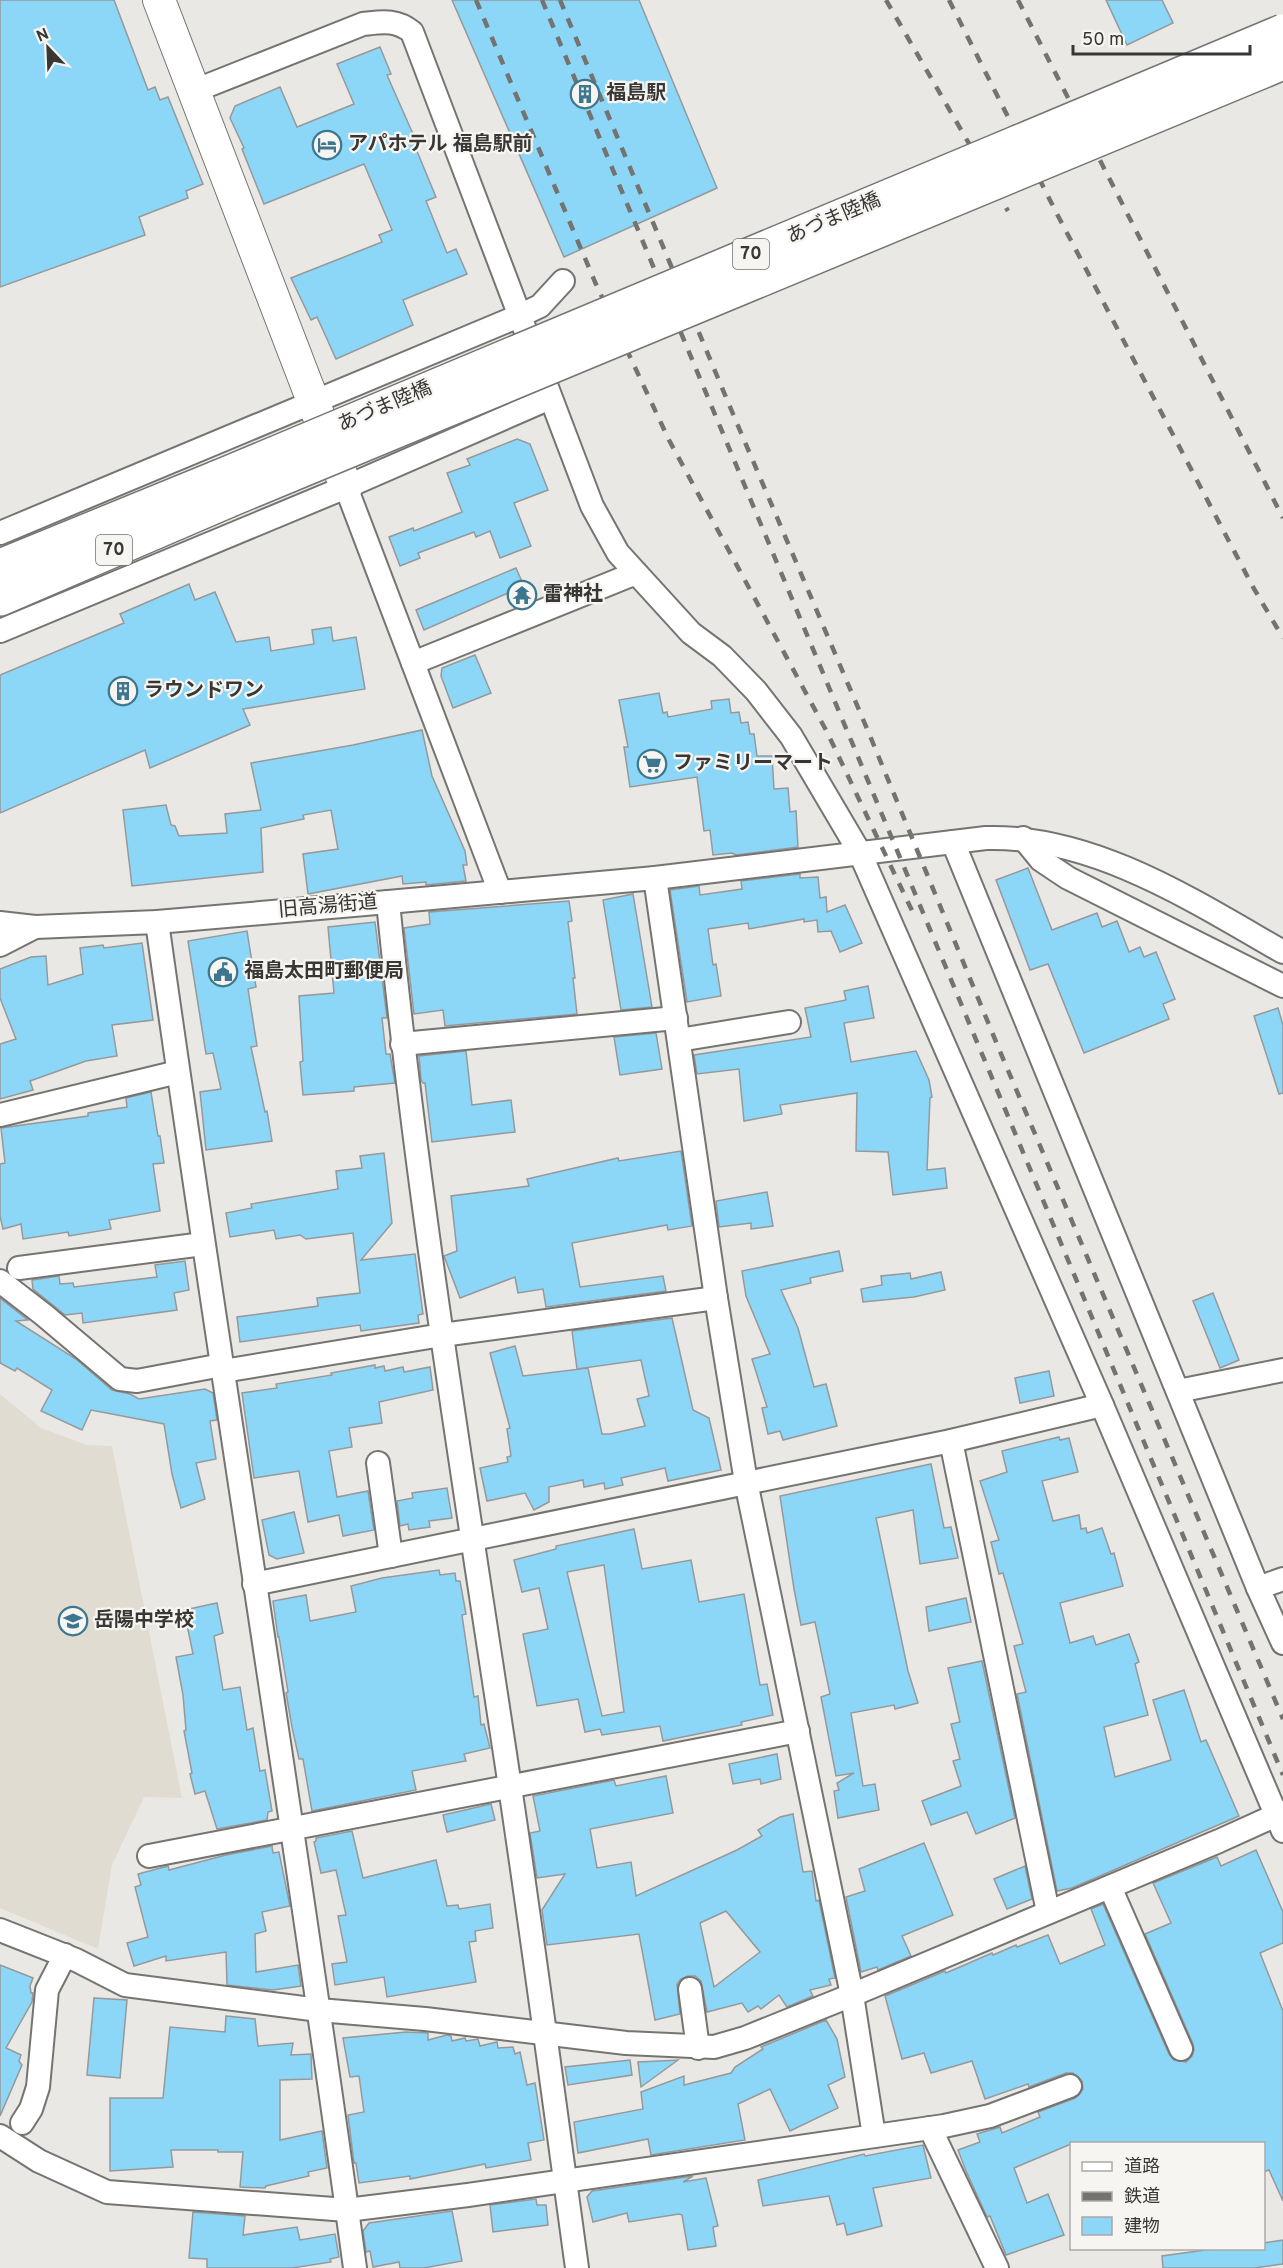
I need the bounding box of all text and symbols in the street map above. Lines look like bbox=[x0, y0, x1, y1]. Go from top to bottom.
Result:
north arrow bbox=[18, 18, 78, 78]
scale bar bbox=[1073, 18, 1250, 56]
text: N bbox=[34, 25, 52, 47]
text: 50 m bbox=[1082, 29, 1124, 52]
building icon: 福島駅 bbox=[569, 78, 601, 110]
place label: 福島駅 bbox=[606, 81, 666, 107]
hotel icon: アパホテル 福島駅前 bbox=[311, 129, 343, 161]
place label: アパホテル 福島駅前 bbox=[348, 132, 533, 158]
street label: あづま陸橋 bbox=[783, 187, 885, 251]
road number: 70 bbox=[733, 239, 769, 269]
street label: あづま陸橋 bbox=[334, 375, 436, 439]
road number: 70 bbox=[96, 535, 132, 565]
temple icon: 雷神社 bbox=[506, 579, 538, 611]
place label: 雷神社 bbox=[543, 582, 603, 608]
building icon: ラウンドワン bbox=[107, 675, 139, 707]
place label: ラウンドワン bbox=[144, 678, 264, 704]
supermarket icon: ファミリーマート bbox=[636, 748, 668, 780]
place label: ファミリーマート bbox=[673, 751, 833, 777]
street label: 旧高湯街道 bbox=[277, 890, 379, 924]
public building icon: 福島太田町郵便局 bbox=[207, 956, 239, 988]
place label: 福島太田町郵便局 bbox=[244, 959, 404, 985]
school or university icon: 岳陽中学校 bbox=[57, 1605, 89, 1637]
place label: 岳陽中学校 bbox=[94, 1608, 194, 1634]
legend bbox=[1070, 2142, 1265, 2250]
text: 道路 bbox=[1124, 2156, 1160, 2179]
text: 鉄道 bbox=[1124, 2186, 1160, 2209]
text: 建物 bbox=[1124, 2216, 1160, 2239]

